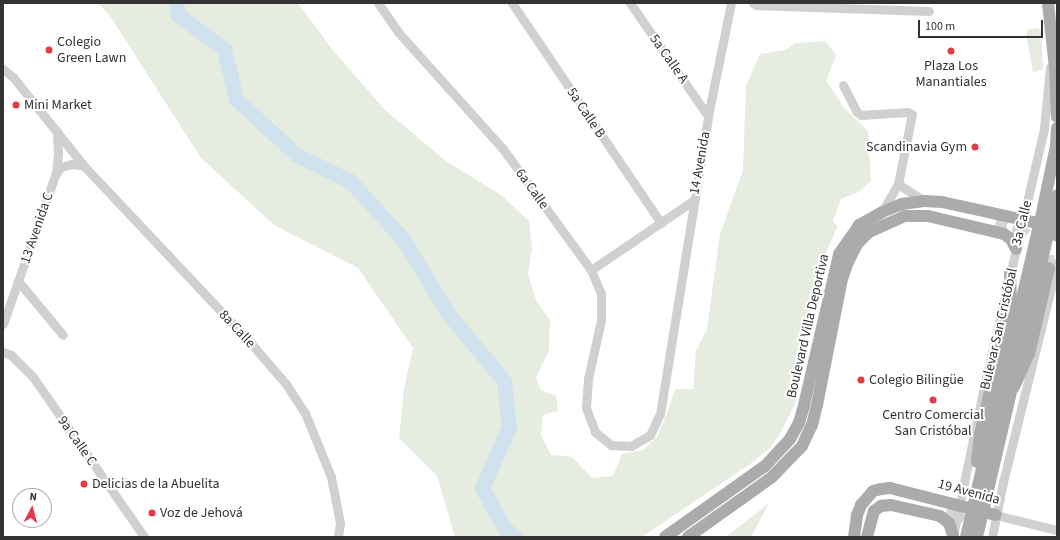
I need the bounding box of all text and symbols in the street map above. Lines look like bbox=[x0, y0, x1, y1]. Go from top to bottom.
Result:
scale bar bbox=[920, 12, 1045, 38]
text: 100 m bbox=[925, 18, 955, 35]
street label: 5a Calle A bbox=[646, 31, 692, 87]
place label: Colegio Green Lawn bbox=[57, 34, 126, 66]
marker: Colegio Green Lawn bbox=[44, 45, 54, 55]
marker: Plaza Los Manantiales bbox=[946, 46, 956, 56]
place label: Plaza Los Manantiales bbox=[915, 58, 987, 90]
street label: 5a Calle B bbox=[563, 85, 609, 141]
place label: Mini Market bbox=[24, 97, 92, 113]
marker: Mini Market bbox=[11, 100, 21, 110]
street label: 14 Avenida bbox=[686, 130, 714, 196]
place label: Scandinavia Gym bbox=[866, 139, 967, 155]
marker: Scandinavia Gym bbox=[970, 142, 980, 152]
street label: 6a Calle bbox=[512, 165, 552, 213]
street label: 13 Avenida C bbox=[17, 190, 57, 266]
street label: 3a Calle bbox=[1008, 199, 1036, 247]
street label: Boulevard Villa Deportiva bbox=[783, 252, 833, 400]
street label: Bulevar San Cristóbal bbox=[977, 266, 1021, 392]
street label: 8a Calle bbox=[215, 306, 259, 352]
place label: Colegio Bilingüe bbox=[869, 372, 964, 388]
marker: Colegio Bilingüe bbox=[856, 375, 866, 385]
marker: Centro Comercial San Cristóbal bbox=[928, 395, 938, 405]
place label: Centro Comercial San Cristóbal bbox=[882, 407, 984, 440]
street label: 9a Calle C bbox=[54, 413, 100, 469]
place label: Delicias de la Abuelita bbox=[92, 476, 219, 492]
street label: 19 Avenida bbox=[936, 476, 1002, 508]
marker: Delicias de la Abuelita bbox=[79, 479, 89, 489]
north arrow bbox=[12, 488, 52, 528]
text: N bbox=[29, 489, 38, 504]
place label: Voz de Jehová bbox=[160, 505, 243, 521]
marker: Voz de Jehová bbox=[147, 508, 157, 518]

